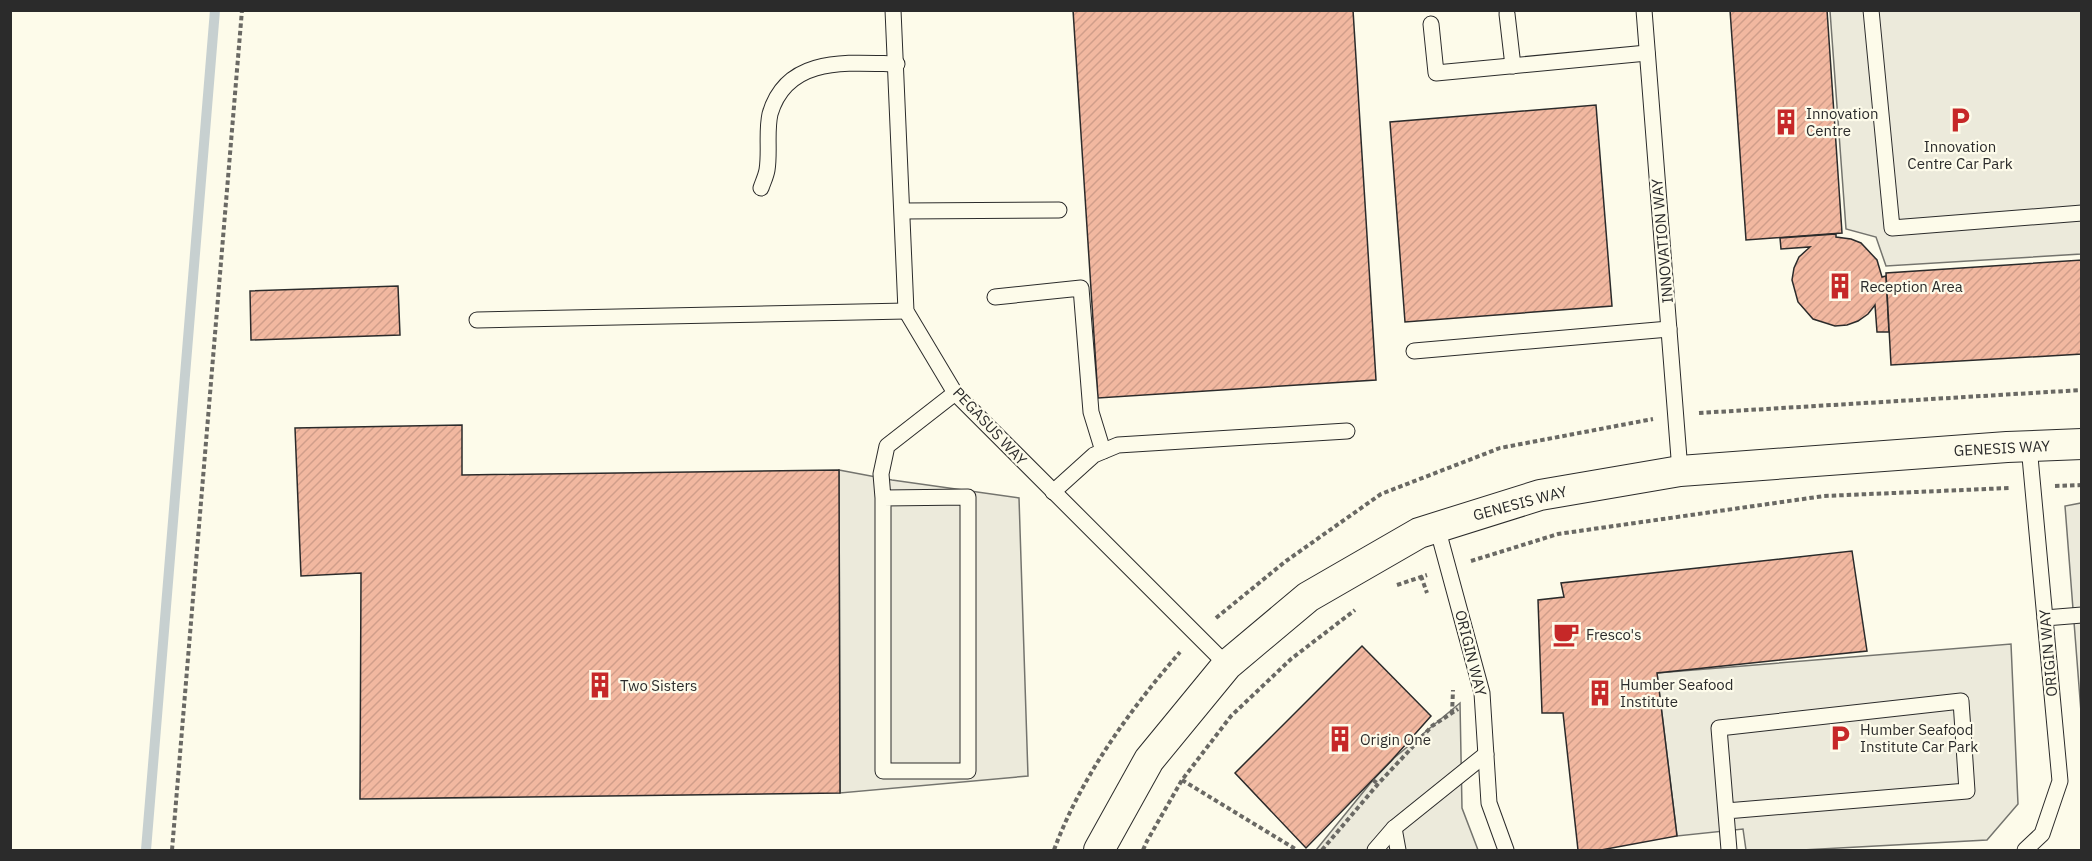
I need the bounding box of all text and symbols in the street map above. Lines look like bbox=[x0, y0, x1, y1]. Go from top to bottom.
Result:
place label: Innovation Centre bbox=[1806, 104, 1879, 140]
parking icon: Innovation Centre Car Park bbox=[1945, 105, 1975, 135]
building icon: Innovation Centre bbox=[1771, 107, 1801, 137]
place label: Innovation Centre Car Park bbox=[1907, 137, 2013, 173]
street label: INNOVATION WAY bbox=[1647, 178, 1677, 304]
building icon: Reception Area bbox=[1825, 271, 1855, 301]
place label: Reception Area bbox=[1860, 277, 1963, 296]
street label: PEGASUS WAY bbox=[949, 383, 1031, 469]
street label: GENESIS WAY bbox=[1953, 436, 2051, 460]
street label: GENESIS WAY bbox=[1471, 481, 1569, 525]
street label: ORIGIN WAY bbox=[1451, 608, 1491, 698]
street label: ORIGIN WAY bbox=[2035, 608, 2061, 698]
cafe icon: Fresco's bbox=[1551, 619, 1581, 649]
place label: Fresco's bbox=[1586, 625, 1642, 644]
building icon: Two Sisters bbox=[585, 670, 615, 700]
place label: Humber Seafood Institute bbox=[1620, 675, 1733, 711]
place label: Two Sisters bbox=[620, 676, 697, 695]
building icon: Humber Seafood Institute bbox=[1585, 678, 1615, 708]
place label: Humber Seafood Institute Car Park bbox=[1860, 720, 1978, 756]
parking icon: Humber Seafood Institute Car Park bbox=[1825, 723, 1855, 753]
building icon: Origin One bbox=[1325, 724, 1355, 754]
place label: Origin One bbox=[1360, 730, 1431, 749]

